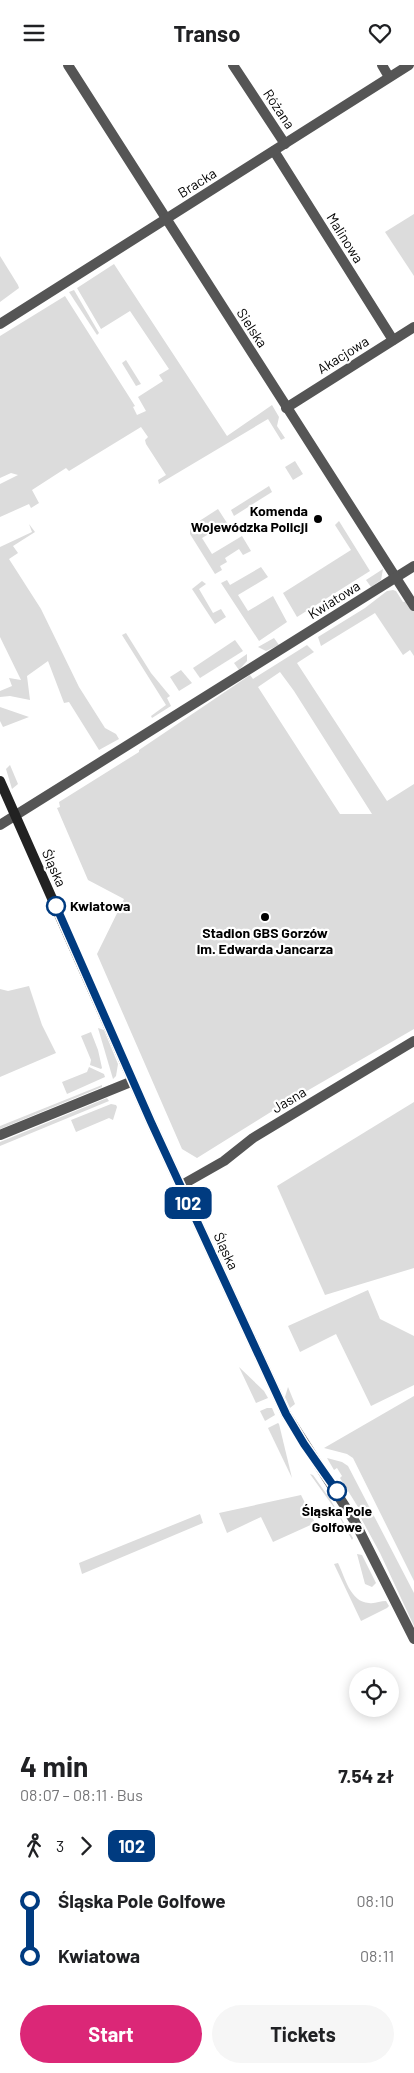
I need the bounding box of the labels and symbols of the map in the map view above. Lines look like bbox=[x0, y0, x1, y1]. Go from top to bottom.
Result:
street label: Różana bbox=[260, 86, 299, 132]
street label: Bracka bbox=[174, 164, 219, 201]
street label: Malinowa bbox=[323, 210, 367, 266]
street label: Sielska bbox=[234, 305, 271, 350]
street label: Akacjowa bbox=[314, 332, 372, 377]
place label: Komenda Wojewódzka Policji bbox=[191, 502, 308, 535]
marker: Komenda Wojewódzka Policji bbox=[312, 513, 324, 525]
street label: Kwiatowa bbox=[304, 577, 363, 622]
street label: Śląska bbox=[39, 846, 70, 889]
marker: Kwiatowa bbox=[46, 896, 66, 916]
place label: Kwiatowa bbox=[70, 897, 130, 914]
marker: Stadion GBS Gorzów im. Edwarda Jancarza bbox=[259, 911, 271, 923]
place label: Stadion GBS Gorzów im. Edwarda Jancarza bbox=[197, 924, 333, 957]
street label: Jasna bbox=[269, 1083, 309, 1116]
line badge: 102 bbox=[159, 1187, 217, 1219]
street label: Śląska bbox=[210, 1229, 242, 1272]
marker: Śląska Pole Golfowe bbox=[327, 1481, 347, 1501]
place label: Śląska Pole Golfowe bbox=[302, 1502, 373, 1535]

